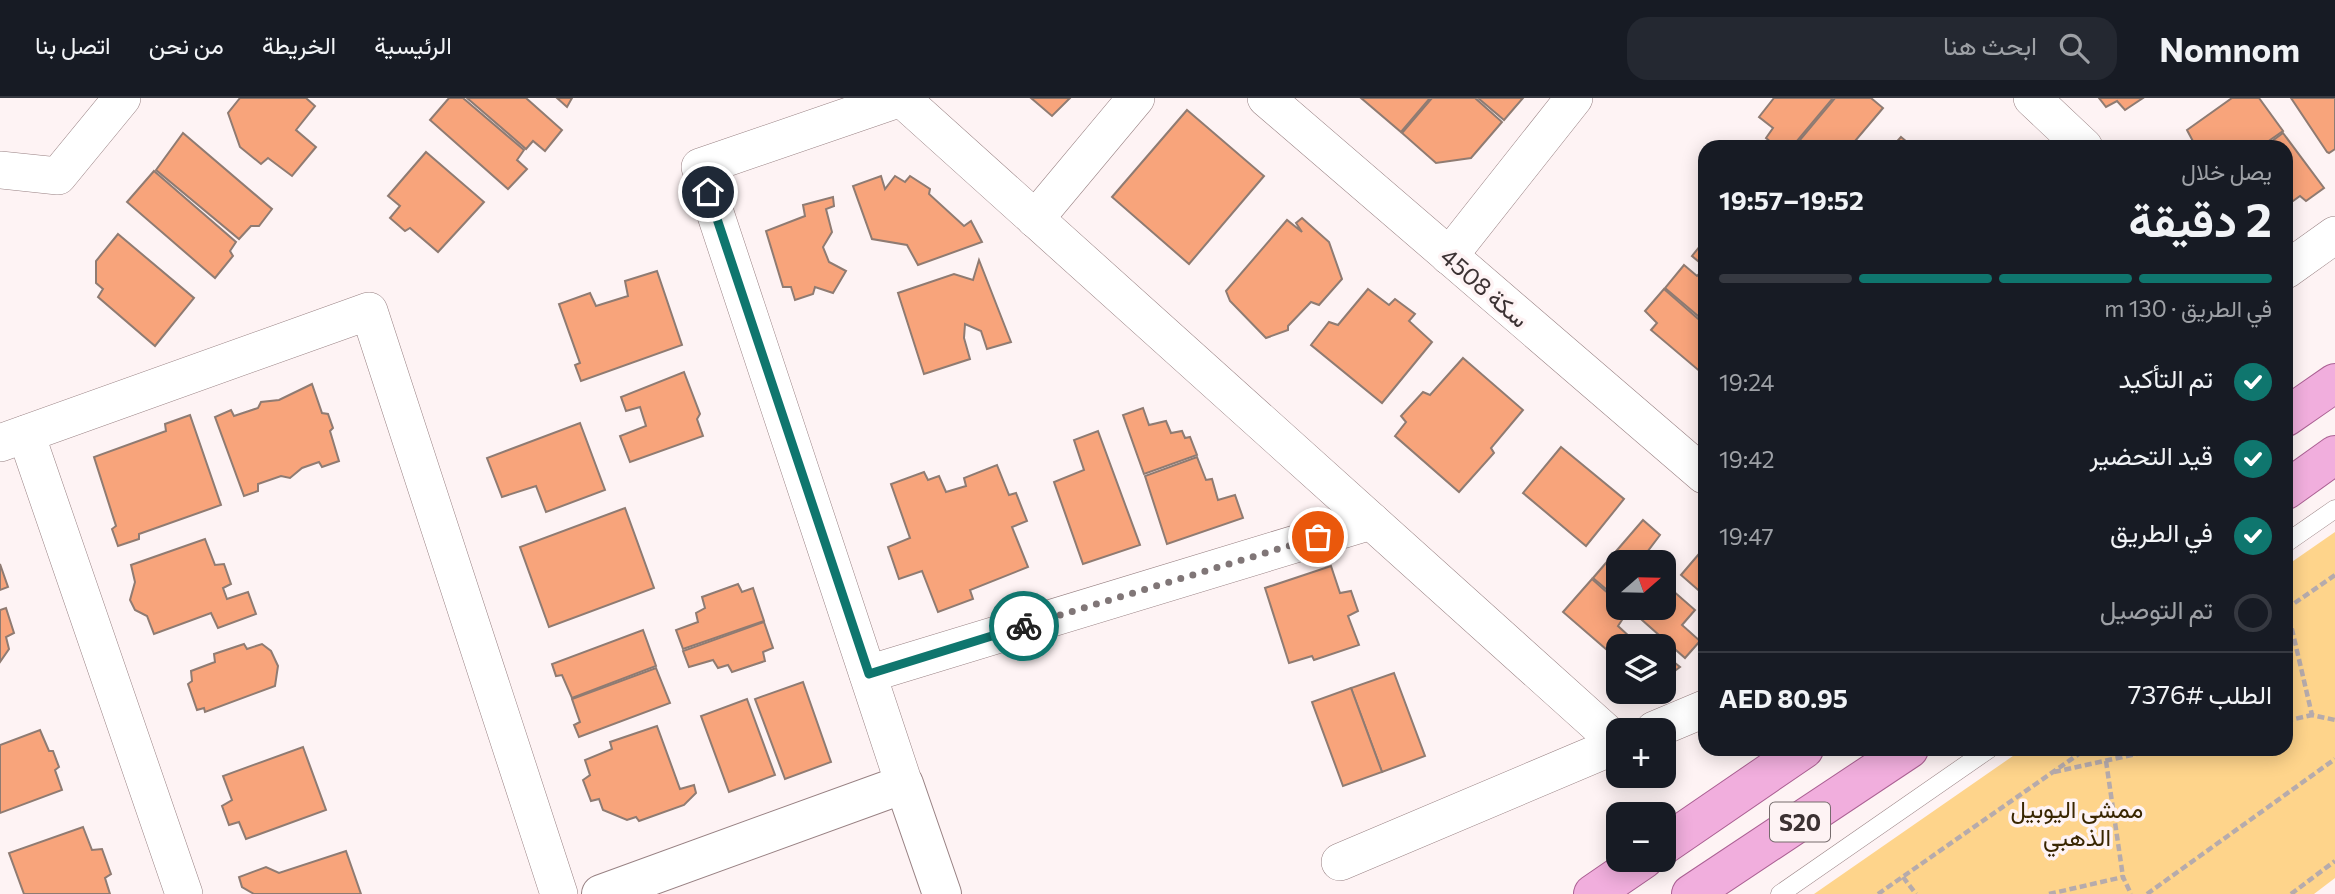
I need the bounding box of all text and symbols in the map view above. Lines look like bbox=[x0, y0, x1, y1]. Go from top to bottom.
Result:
search box bbox=[1627, 17, 2117, 80]
text: Nomnom bbox=[2159, 28, 2300, 69]
text: ابحث هنا bbox=[1943, 29, 2037, 60]
icon: search bbox=[2055, 29, 2093, 67]
text: اتصل بنا bbox=[35, 30, 111, 59]
text: من نحن bbox=[149, 30, 224, 59]
text: الخريطة bbox=[262, 30, 336, 59]
text: الرئيسية bbox=[374, 30, 452, 59]
text: يصل خلال bbox=[2181, 157, 2272, 185]
pin bbox=[678, 162, 738, 222]
icon: home bbox=[689, 173, 727, 211]
text: 19:52–19:57 bbox=[1719, 184, 1864, 215]
text: 2 دقيقة bbox=[2129, 190, 2272, 246]
street label: سكة 4508 bbox=[1435, 241, 1535, 333]
text: في الطريق · 130 m bbox=[2104, 294, 2272, 322]
text: تم التأكيد bbox=[2118, 362, 2213, 393]
icon: check bbox=[2234, 363, 2272, 401]
text: 19:24 bbox=[1719, 368, 1774, 396]
text: قيد التحضير bbox=[2090, 439, 2213, 470]
icon: check bbox=[2234, 440, 2272, 478]
text: 19:42 bbox=[1719, 445, 1774, 473]
pin bbox=[1288, 507, 1348, 567]
text: في الطريق bbox=[2110, 516, 2213, 547]
icon: check bbox=[2234, 517, 2272, 555]
icon: bag bbox=[1299, 518, 1337, 556]
text: 19:47 bbox=[1719, 522, 1774, 550]
north arrow bbox=[1606, 550, 1676, 620]
map controls bbox=[1606, 550, 1676, 872]
courier bbox=[989, 591, 1059, 661]
text: تم التوصيل bbox=[2100, 593, 2213, 624]
icon: bike bbox=[1005, 607, 1043, 645]
button: layers bbox=[1606, 634, 1676, 704]
text: الطلب #7376 bbox=[2128, 678, 2272, 709]
text: AED 80.95 bbox=[1719, 682, 1848, 713]
button: + bbox=[1606, 718, 1676, 788]
park label: ممشى اليوبيل الذهبي bbox=[2011, 794, 2143, 857]
button: − bbox=[1606, 802, 1676, 872]
road number: S20 bbox=[1770, 802, 1830, 842]

